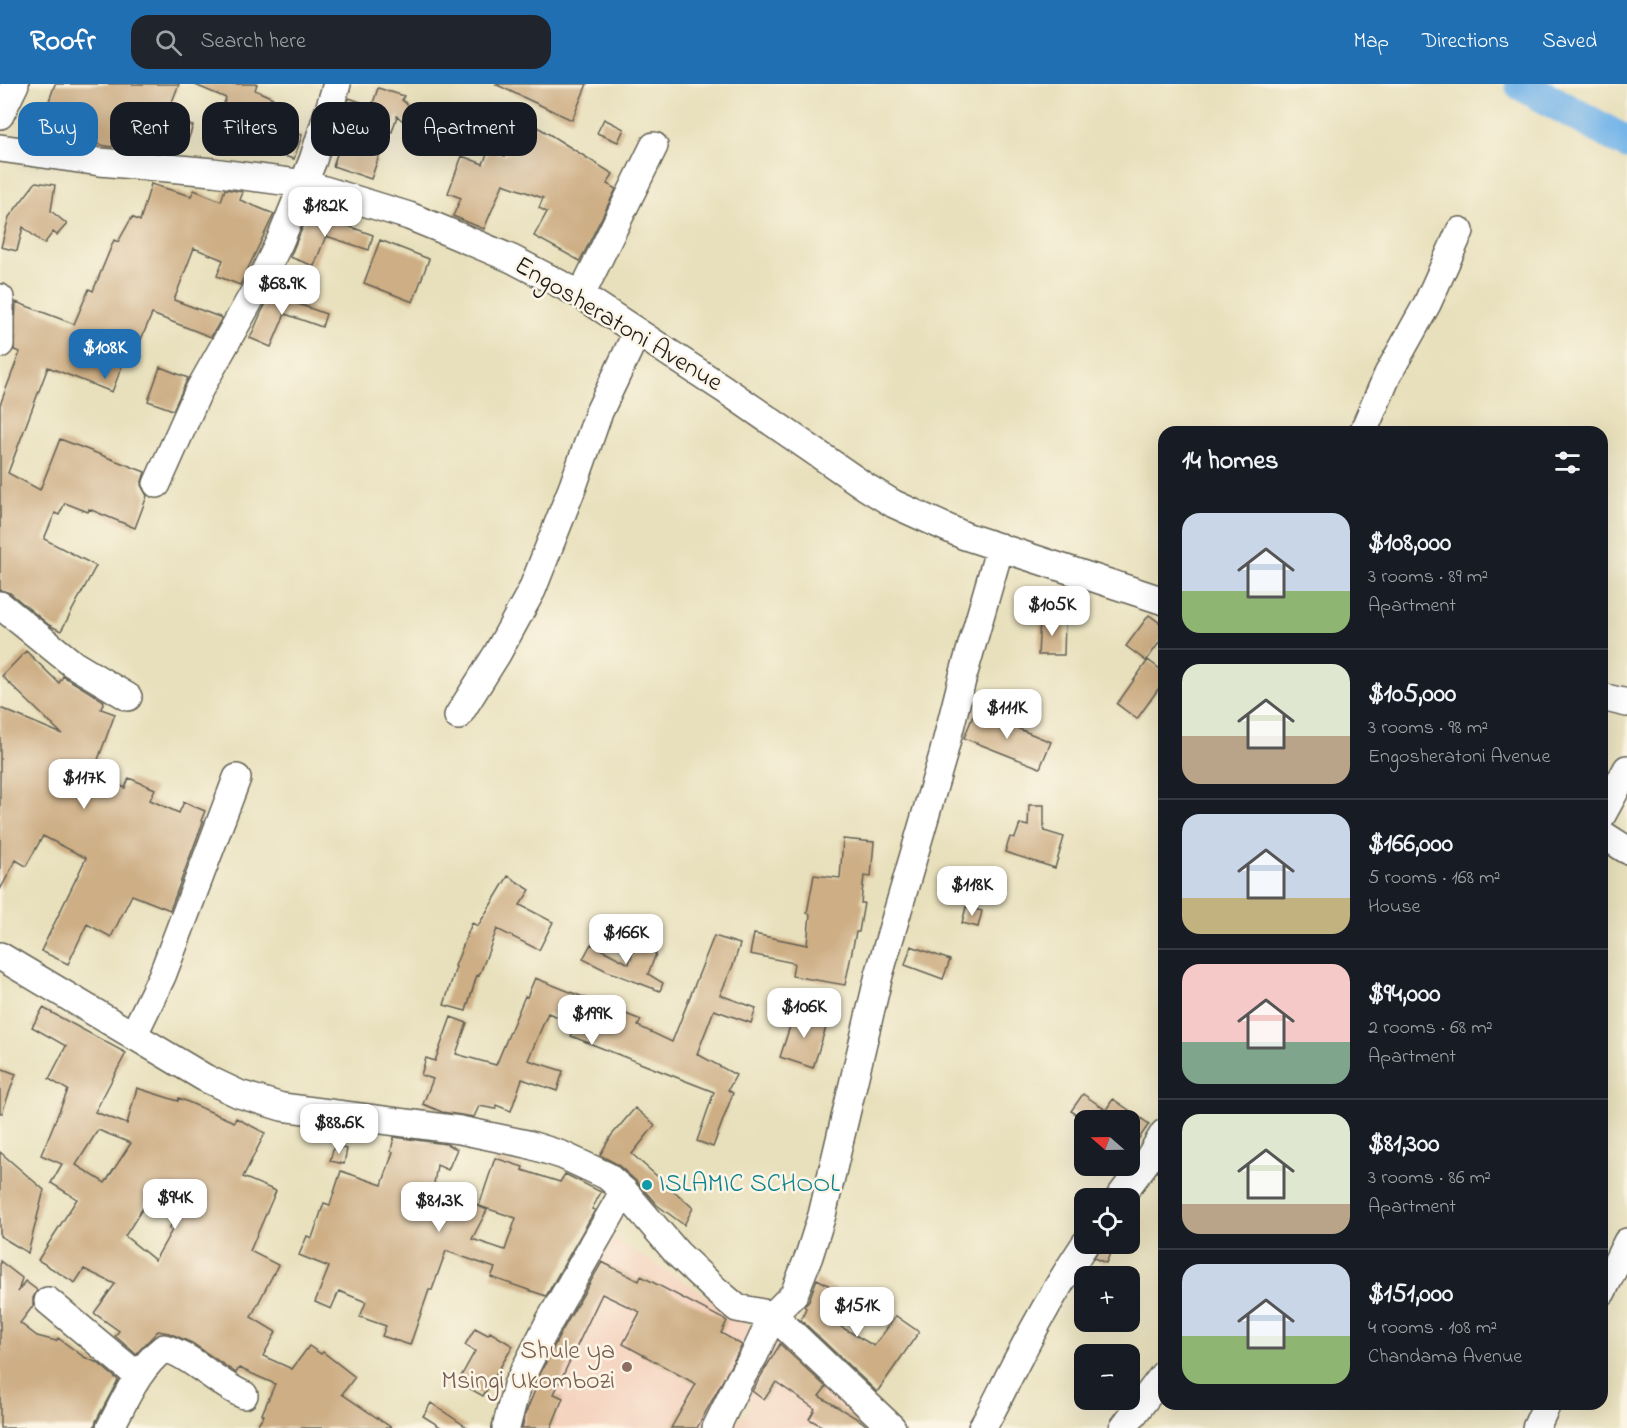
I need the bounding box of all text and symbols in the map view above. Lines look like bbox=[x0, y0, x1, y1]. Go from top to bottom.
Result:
search box bbox=[131, 15, 551, 69]
text: Roofr bbox=[30, 22, 95, 63]
icon: search bbox=[152, 26, 185, 59]
text: Search here bbox=[200, 26, 306, 58]
text: Map bbox=[1353, 27, 1389, 57]
text: Directions bbox=[1422, 27, 1509, 57]
text: Saved bbox=[1542, 27, 1597, 57]
chip: Buy bbox=[18, 102, 98, 156]
chip: Rent bbox=[110, 102, 190, 156]
chip: Filters bbox=[202, 102, 299, 156]
chip: New bbox=[311, 102, 390, 156]
chip: Apartment bbox=[402, 102, 537, 156]
pin: $182K bbox=[283, 187, 367, 238]
text: $182K bbox=[302, 192, 348, 221]
street label: Engosheratoni Avenue bbox=[507, 248, 730, 403]
pin: $68.9K bbox=[233, 265, 331, 316]
text: $68.9K bbox=[258, 270, 306, 299]
pin: $108K bbox=[63, 329, 147, 380]
text: $108K bbox=[83, 334, 127, 363]
text: 14 homes bbox=[1182, 443, 1278, 481]
icon: filters bbox=[1551, 446, 1584, 479]
text: $108,000 bbox=[1368, 525, 1451, 563]
icon: home bbox=[1230, 537, 1302, 609]
text: 3 rooms · 89 m² bbox=[1368, 563, 1488, 592]
pin: $105K bbox=[1010, 586, 1094, 637]
text: $105K bbox=[1028, 591, 1076, 620]
text: Apartment bbox=[1368, 592, 1456, 621]
text: $105,000 bbox=[1368, 676, 1456, 714]
icon: home bbox=[1230, 688, 1302, 760]
pin: $111K bbox=[965, 689, 1049, 740]
text: $111K bbox=[987, 694, 1027, 723]
text: 3 rooms · 98 m² bbox=[1368, 714, 1488, 743]
text: Engosheratoni Avenue bbox=[1368, 743, 1550, 772]
pin: $117K bbox=[42, 759, 126, 810]
text: $117K bbox=[63, 764, 105, 793]
text: $166,000 bbox=[1368, 826, 1453, 864]
icon: home bbox=[1230, 838, 1302, 910]
text: 5 rooms · 168 m² bbox=[1368, 864, 1501, 893]
pin: $118K bbox=[930, 866, 1014, 917]
text: $118K bbox=[951, 871, 993, 900]
text: House bbox=[1368, 893, 1421, 922]
pin: $166K bbox=[584, 914, 668, 965]
text: $166K bbox=[603, 919, 649, 948]
text: $94,000 bbox=[1368, 976, 1440, 1014]
pin: $106K bbox=[762, 988, 846, 1039]
icon: home bbox=[1230, 988, 1302, 1060]
text: $106K bbox=[781, 993, 827, 1022]
pin: $199K bbox=[550, 995, 634, 1046]
text: $199K bbox=[572, 1000, 612, 1029]
text: 2 rooms · 68 m² bbox=[1368, 1014, 1493, 1043]
text: Apartment bbox=[1368, 1043, 1456, 1072]
pin: $88.6K bbox=[290, 1104, 388, 1155]
text: $88.6K bbox=[314, 1109, 364, 1138]
north arrow bbox=[1074, 1110, 1140, 1176]
map controls bbox=[1074, 1110, 1140, 1410]
text: $81,300 bbox=[1368, 1126, 1439, 1164]
icon: home bbox=[1230, 1138, 1302, 1210]
text: 3 rooms · 86 m² bbox=[1368, 1164, 1491, 1193]
place label: ISLAMIC SCHOOL bbox=[659, 1166, 840, 1204]
marker: ISLAMIC SCHOOL bbox=[640, 1178, 654, 1192]
pin: $94K bbox=[139, 1179, 211, 1230]
pin: $81.3K bbox=[390, 1182, 488, 1233]
text: $94K bbox=[157, 1184, 193, 1213]
text: $81.3K bbox=[415, 1187, 463, 1216]
button: locate bbox=[1074, 1188, 1140, 1254]
text: Apartment bbox=[1368, 1193, 1456, 1222]
button: + bbox=[1074, 1266, 1140, 1332]
text: $151,000 bbox=[1368, 1276, 1453, 1314]
pin: $151K bbox=[815, 1287, 899, 1338]
icon: home bbox=[1230, 1288, 1302, 1360]
text: $151K bbox=[834, 1292, 880, 1321]
text: 4 rooms · 108 m² bbox=[1368, 1314, 1497, 1343]
place label: Shule ya Msingi Ukombozi bbox=[441, 1333, 615, 1401]
text: Chandama Avenue bbox=[1368, 1343, 1522, 1372]
button: − bbox=[1074, 1344, 1140, 1410]
marker: Shule ya Msingi Ukombozi bbox=[620, 1360, 634, 1374]

